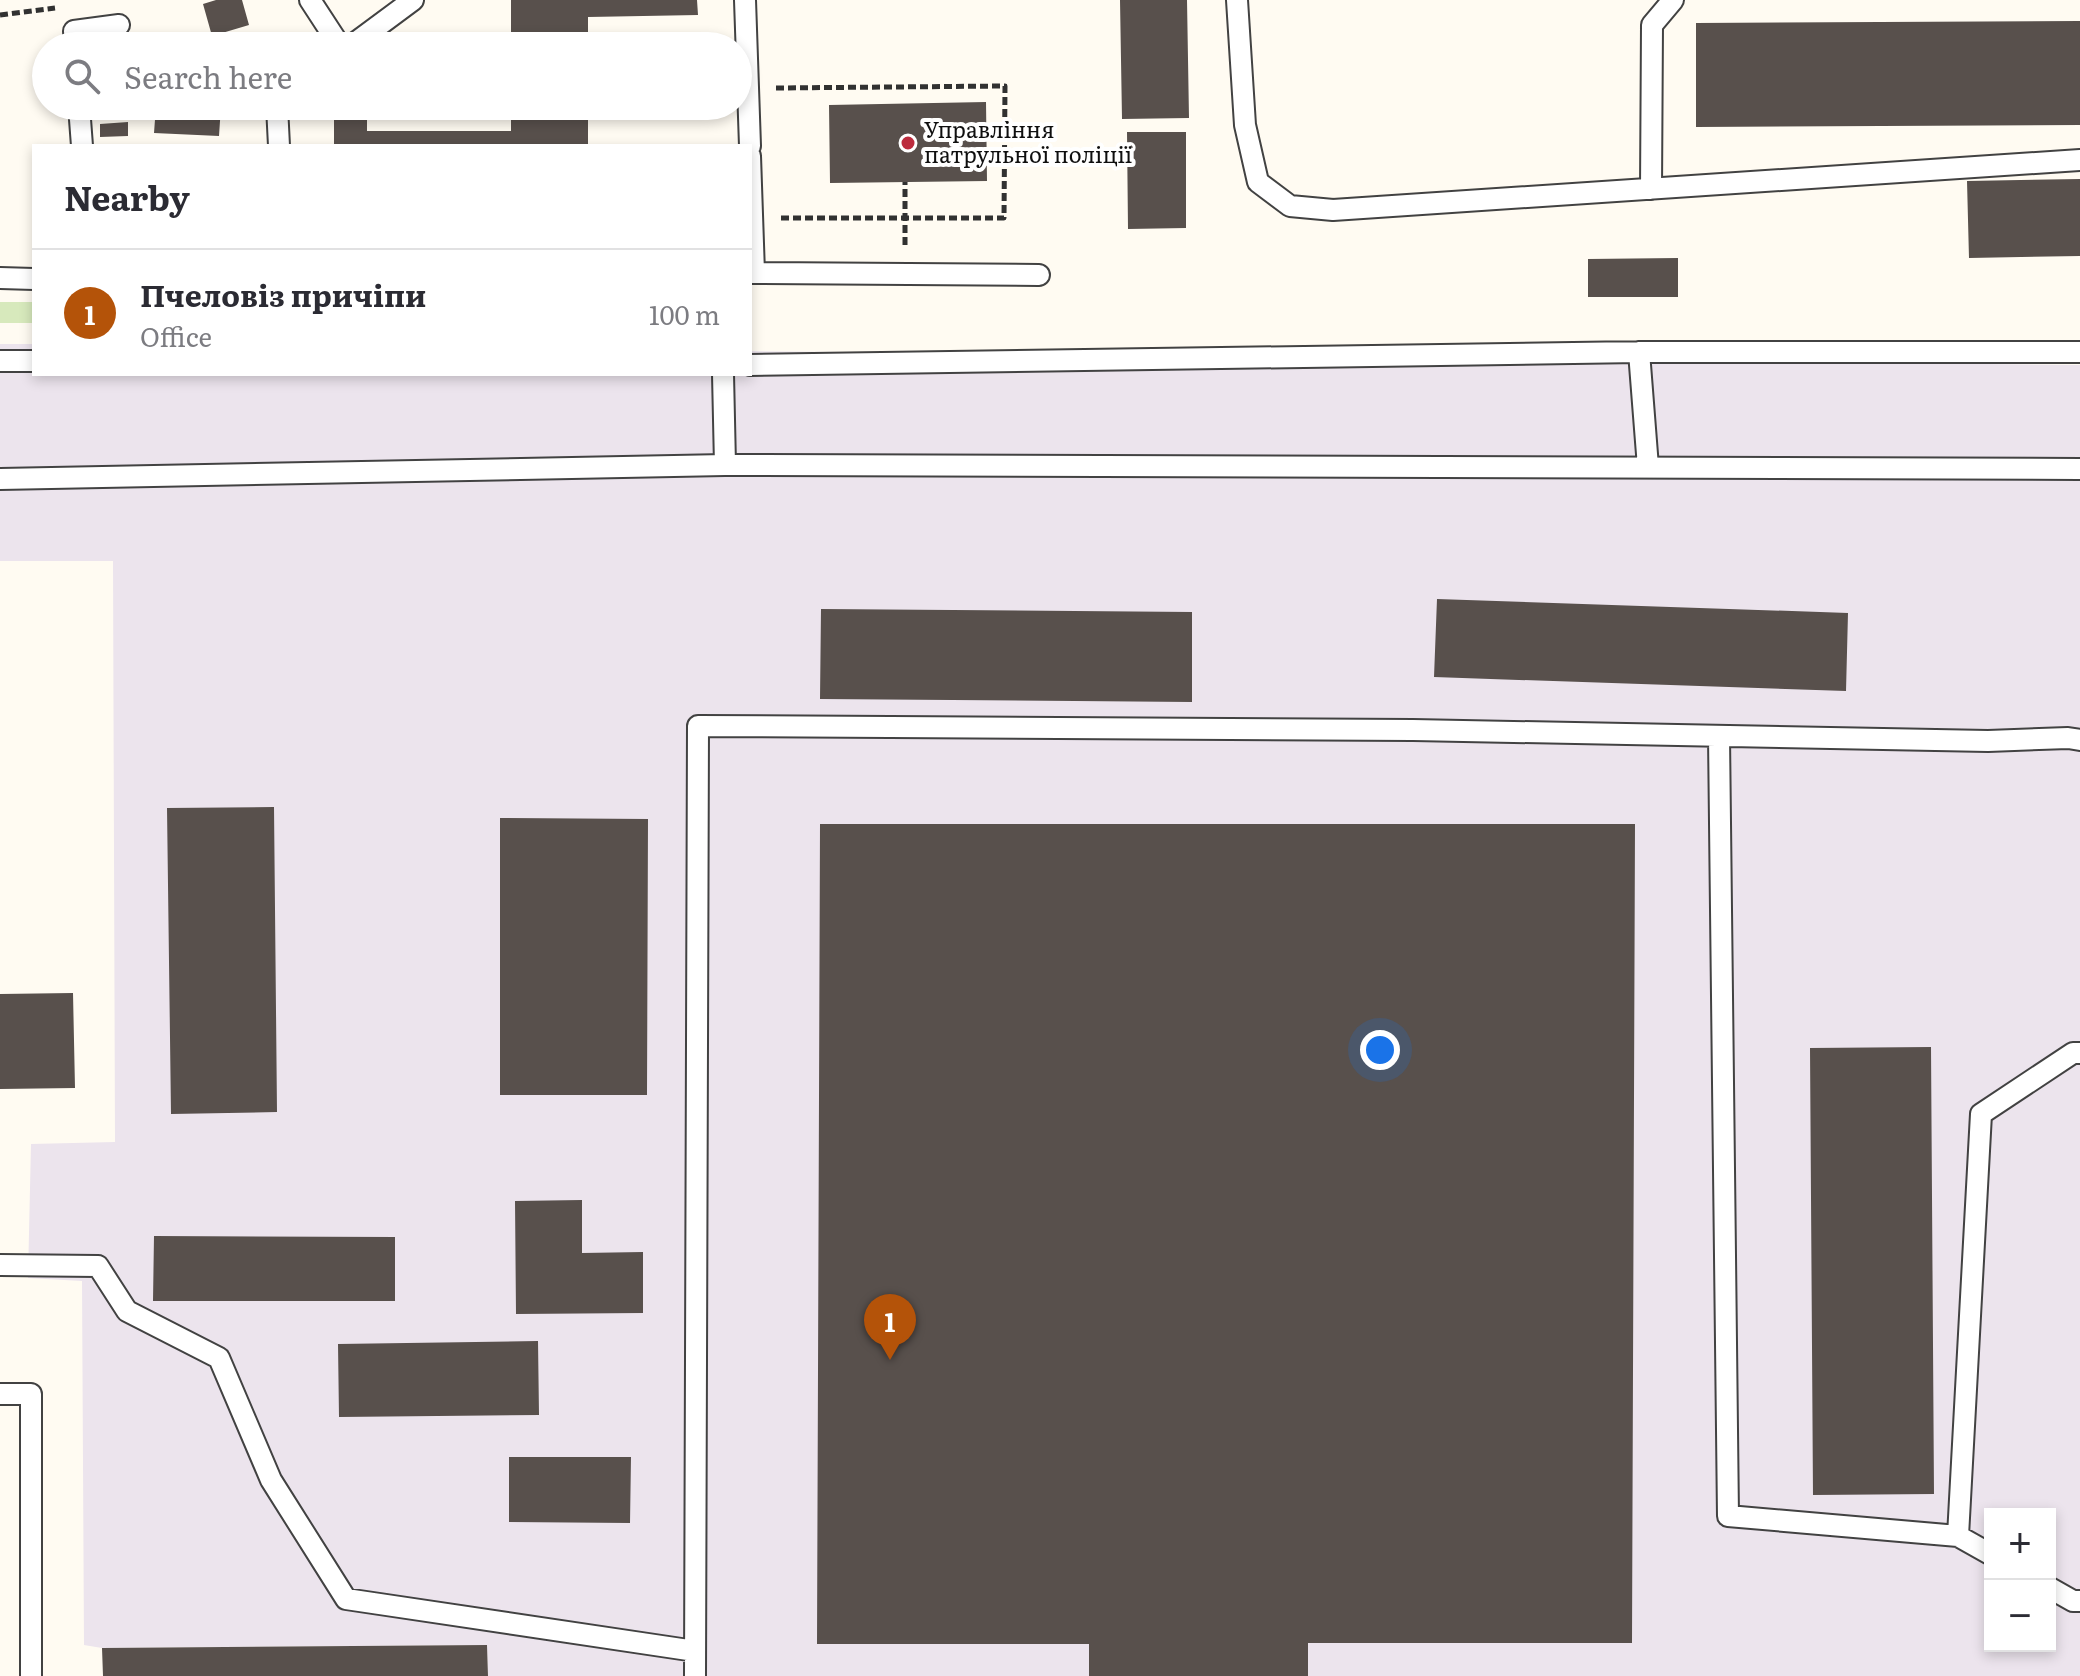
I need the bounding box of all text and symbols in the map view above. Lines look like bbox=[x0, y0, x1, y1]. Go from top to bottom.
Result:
search box bbox=[32, 32, 752, 120]
icon: search bbox=[60, 54, 104, 98]
text: Search here bbox=[124, 54, 292, 98]
place label: Управління патрульної поліції bbox=[924, 112, 1132, 170]
marker: Управління патрульної поліції bbox=[899, 134, 917, 152]
text: Nearby bbox=[64, 171, 190, 221]
text: Пчеловіз причіпи bbox=[140, 272, 426, 316]
text: 1 bbox=[85, 294, 95, 333]
text: 100 m bbox=[649, 294, 720, 333]
text: Office bbox=[140, 316, 212, 355]
your location bbox=[1360, 1030, 1400, 1070]
pin: 1 bbox=[864, 1294, 916, 1360]
map controls bbox=[1984, 1508, 2056, 1652]
button: + bbox=[1984, 1508, 2056, 1580]
button: − bbox=[1984, 1580, 2056, 1652]

